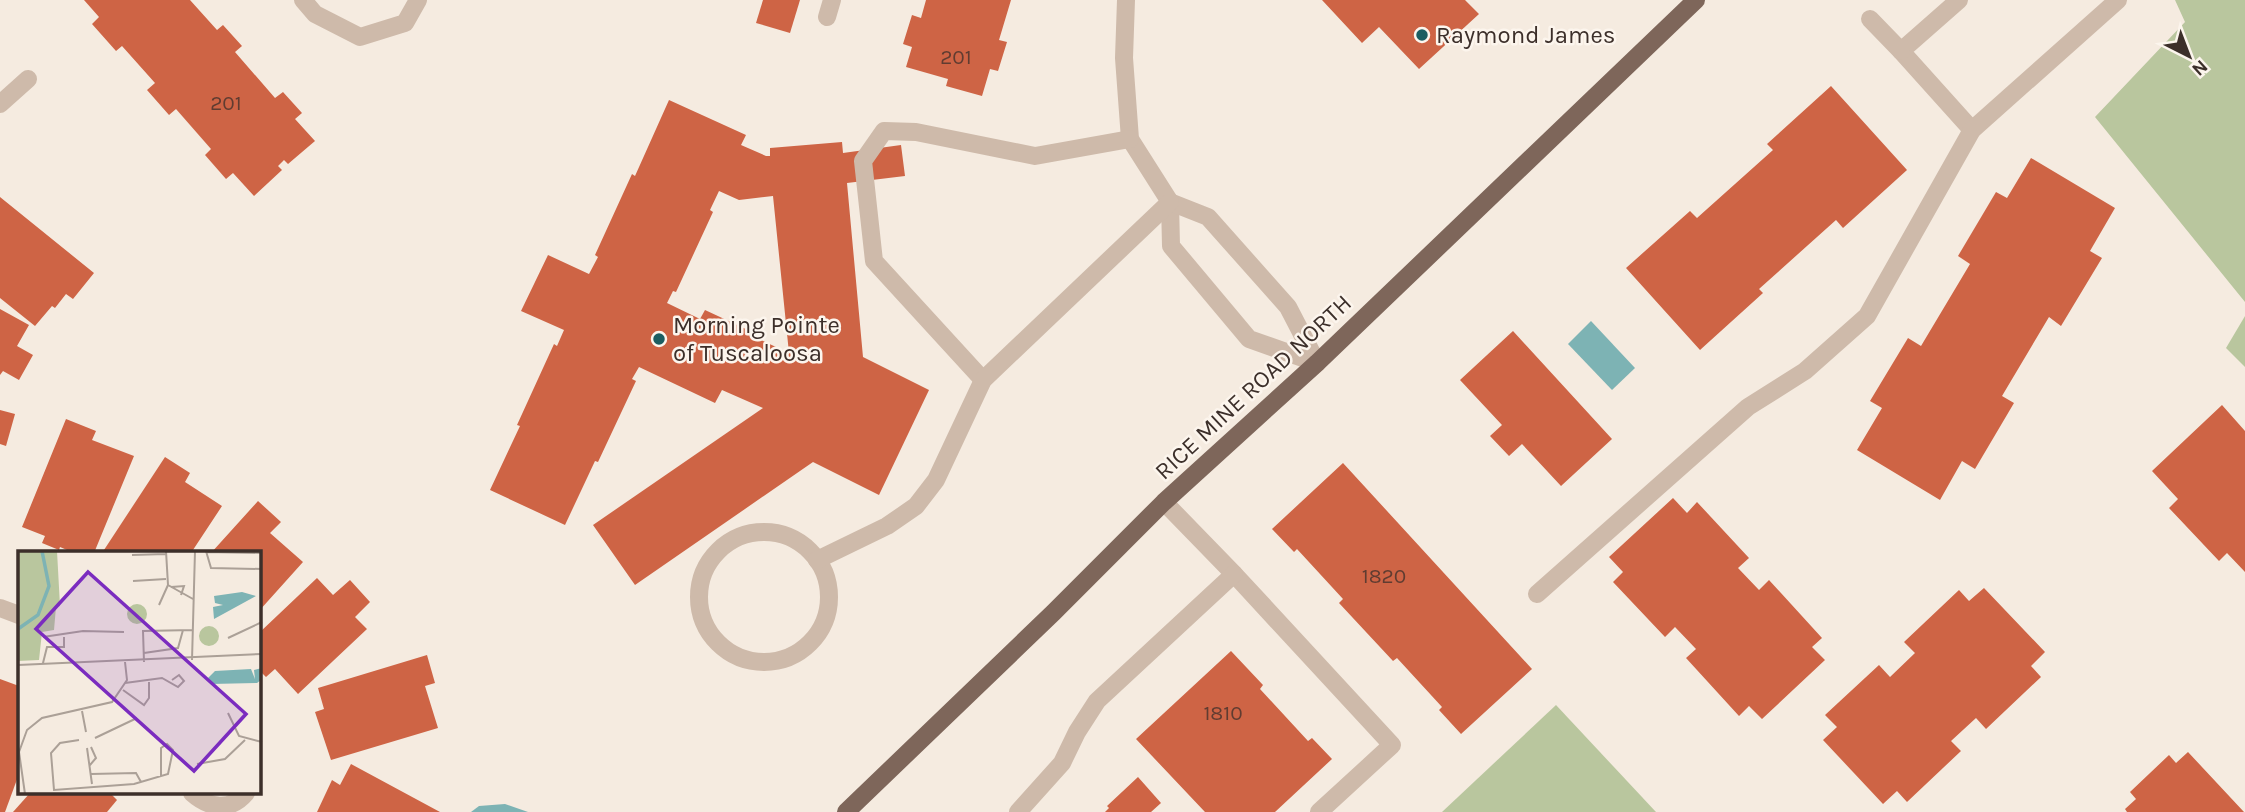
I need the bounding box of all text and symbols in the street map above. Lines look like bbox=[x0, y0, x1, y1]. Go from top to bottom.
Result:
place label: Raymond James bbox=[1436, 21, 1615, 49]
north arrow bbox=[2154, 21, 2224, 91]
marker: Raymond James bbox=[1414, 27, 1430, 43]
house number: 201 bbox=[940, 45, 972, 69]
text: N bbox=[2187, 55, 2212, 81]
house number: 201 bbox=[210, 91, 242, 115]
street label: RICE MINE ROAD NORTH bbox=[1149, 289, 1357, 485]
place label: Morning Pointe of Tuscaloosa bbox=[673, 311, 840, 367]
marker: Morning Pointe of Tuscaloosa bbox=[651, 331, 667, 347]
inset map bbox=[18, 551, 261, 794]
house number: 1820 bbox=[1362, 564, 1406, 588]
house number: 1810 bbox=[1203, 701, 1243, 725]

